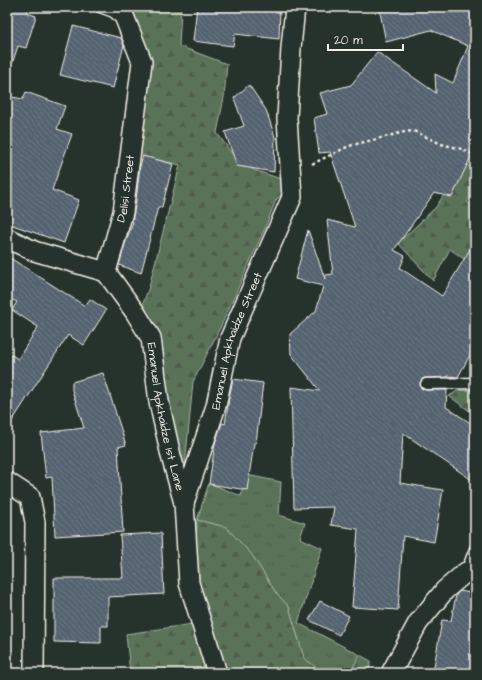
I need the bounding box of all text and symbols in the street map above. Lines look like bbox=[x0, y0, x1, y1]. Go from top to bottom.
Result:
scale bar bbox=[328, 26, 403, 52]
text: 20 m bbox=[334, 32, 363, 49]
street label: Delisi Street bbox=[113, 154, 139, 224]
street label: Emanuel Apkhaidze Street bbox=[207, 270, 267, 411]
street label: Emanuel Apkhaidze 1st Lane bbox=[143, 341, 188, 493]

